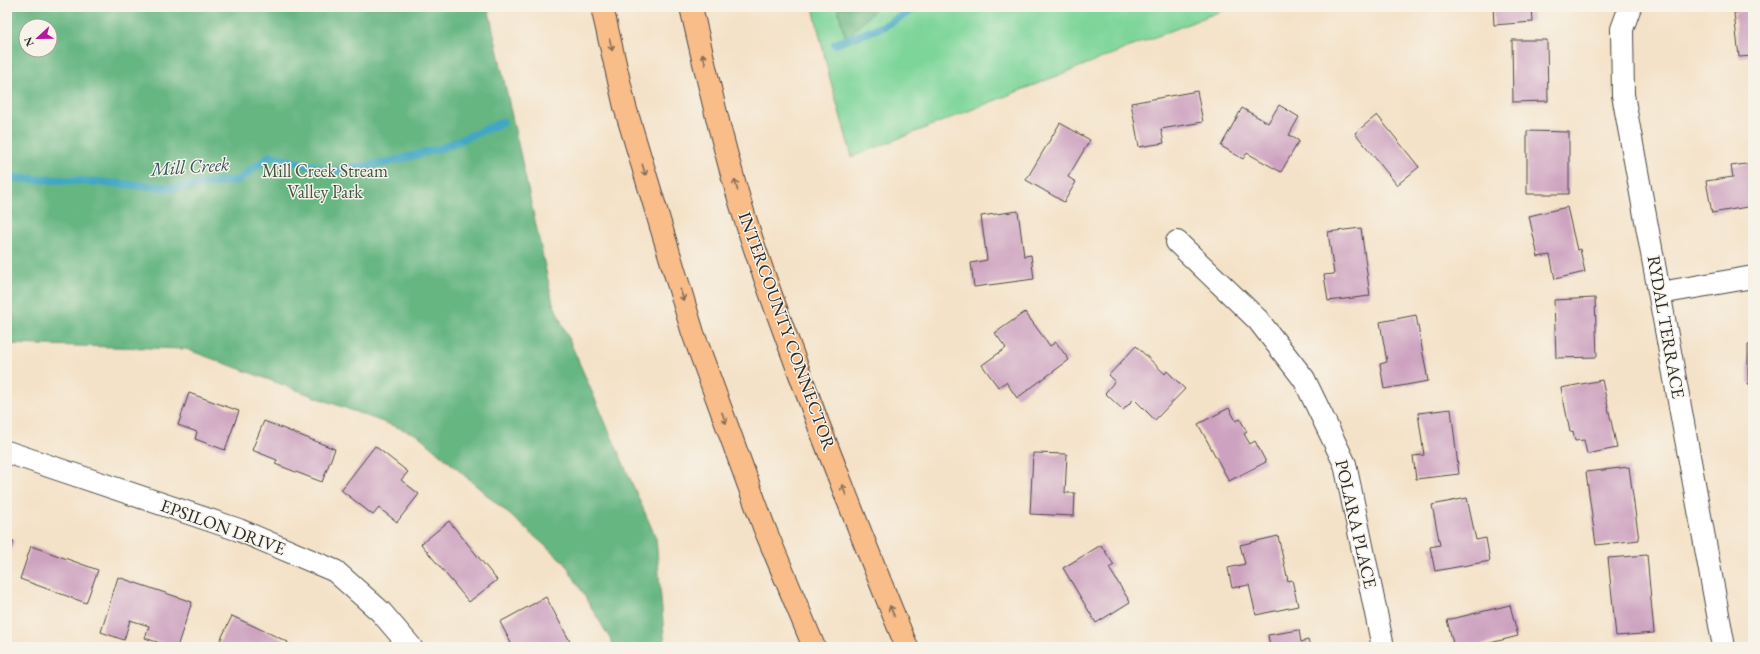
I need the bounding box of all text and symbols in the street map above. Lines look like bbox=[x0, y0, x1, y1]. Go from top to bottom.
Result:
north arrow bbox=[18, 18, 58, 58]
text: N bbox=[21, 35, 37, 48]
one-way arrow bbox=[607, 38, 615, 51]
one-way arrow bbox=[699, 53, 707, 66]
water label: Mill Creek bbox=[149, 151, 230, 182]
park label: Mill Creek Stream Valley Park bbox=[262, 159, 388, 203]
one-way arrow bbox=[641, 164, 648, 177]
one-way arrow bbox=[732, 179, 739, 192]
street label: INTERCOUNTY CONNECTOR bbox=[734, 209, 841, 453]
street label: RYDAL TERRACE bbox=[1643, 254, 1690, 400]
one-way arrow bbox=[679, 288, 686, 301]
one-way arrow bbox=[721, 411, 729, 423]
street label: POLARA PLACE bbox=[1330, 457, 1382, 591]
one-way arrow bbox=[840, 485, 847, 497]
street label: EPSILON DRIVE bbox=[157, 493, 289, 560]
one-way arrow bbox=[888, 606, 895, 618]

